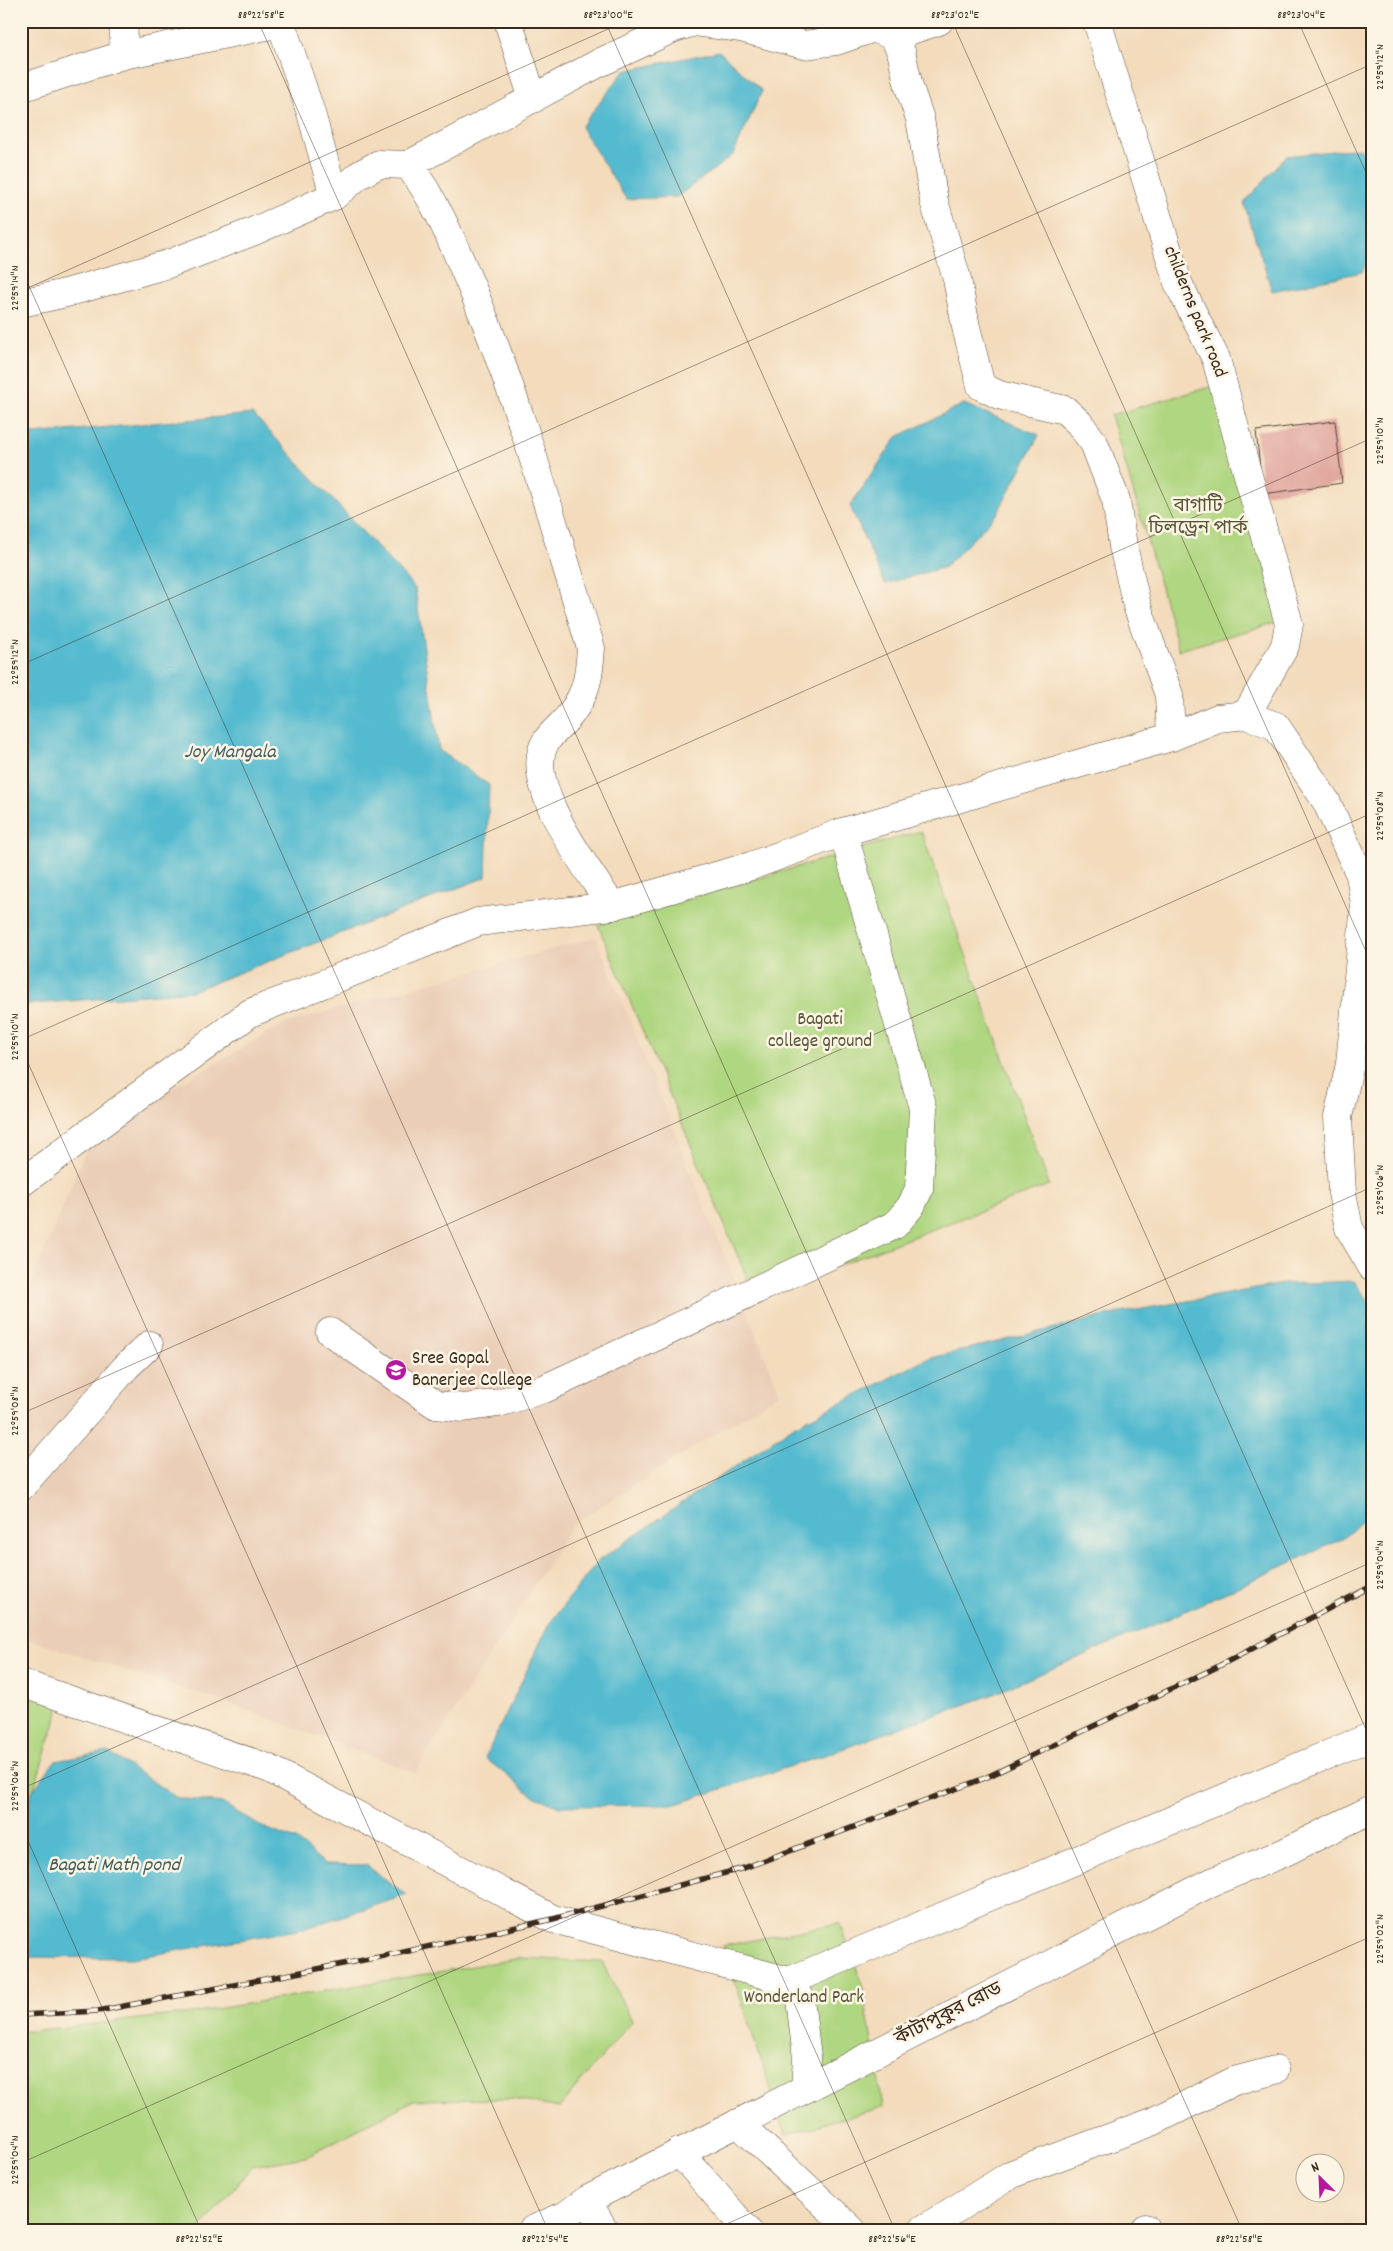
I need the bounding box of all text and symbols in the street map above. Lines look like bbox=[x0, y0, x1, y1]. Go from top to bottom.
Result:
text: 88°22'58"E bbox=[238, 7, 285, 24]
text: 88°23'00"E bbox=[583, 7, 633, 24]
text: 88°23'02"E bbox=[931, 7, 980, 24]
text: 88°23'04"E bbox=[1277, 7, 1325, 24]
text: 22°59'12"N bbox=[1372, 44, 1389, 90]
street label: childerns park road bbox=[1155, 242, 1233, 382]
text: 22°59'14"N bbox=[7, 265, 24, 311]
text: 22°59'10"N bbox=[1372, 417, 1389, 465]
park label: বাগাটি চিলড্রেন পার্ক bbox=[1148, 493, 1248, 543]
text: 22°59'12"N bbox=[7, 639, 24, 685]
water label: Joy Mangala bbox=[184, 739, 277, 767]
text: 22°59'08"N bbox=[1372, 791, 1389, 841]
park label: Bagati college ground bbox=[768, 1007, 872, 1056]
text: 22°59'10"N bbox=[7, 1013, 24, 1061]
text: 22°59'06"N bbox=[1372, 1165, 1389, 1215]
place label: Sree Gopal Banerjee College bbox=[412, 1346, 532, 1395]
school or university icon: Sree Gopal Banerjee College bbox=[384, 1358, 408, 1382]
text: 22°59'08"N bbox=[7, 1386, 24, 1436]
text: 22°59'04"N bbox=[1372, 1540, 1389, 1590]
text: 22°59'06"N bbox=[7, 1761, 24, 1811]
water label: Bagati Math pond bbox=[48, 1852, 182, 1880]
text: 22°59'02"N bbox=[1372, 1914, 1389, 1964]
street label: কাঁটাপুকুর রোড bbox=[889, 1975, 1008, 2054]
park label: Wonderland Park bbox=[744, 1985, 864, 2012]
text: 22°59'04"N bbox=[7, 2135, 24, 2185]
north arrow bbox=[1296, 2154, 1346, 2204]
text: N bbox=[1308, 2157, 1323, 2178]
text: 88°22'52"E bbox=[176, 2231, 223, 2248]
text: 88°22'54"E bbox=[522, 2231, 569, 2248]
text: 88°22'56"E bbox=[868, 2231, 916, 2248]
text: 88°22'58"E bbox=[1216, 2231, 1263, 2248]

